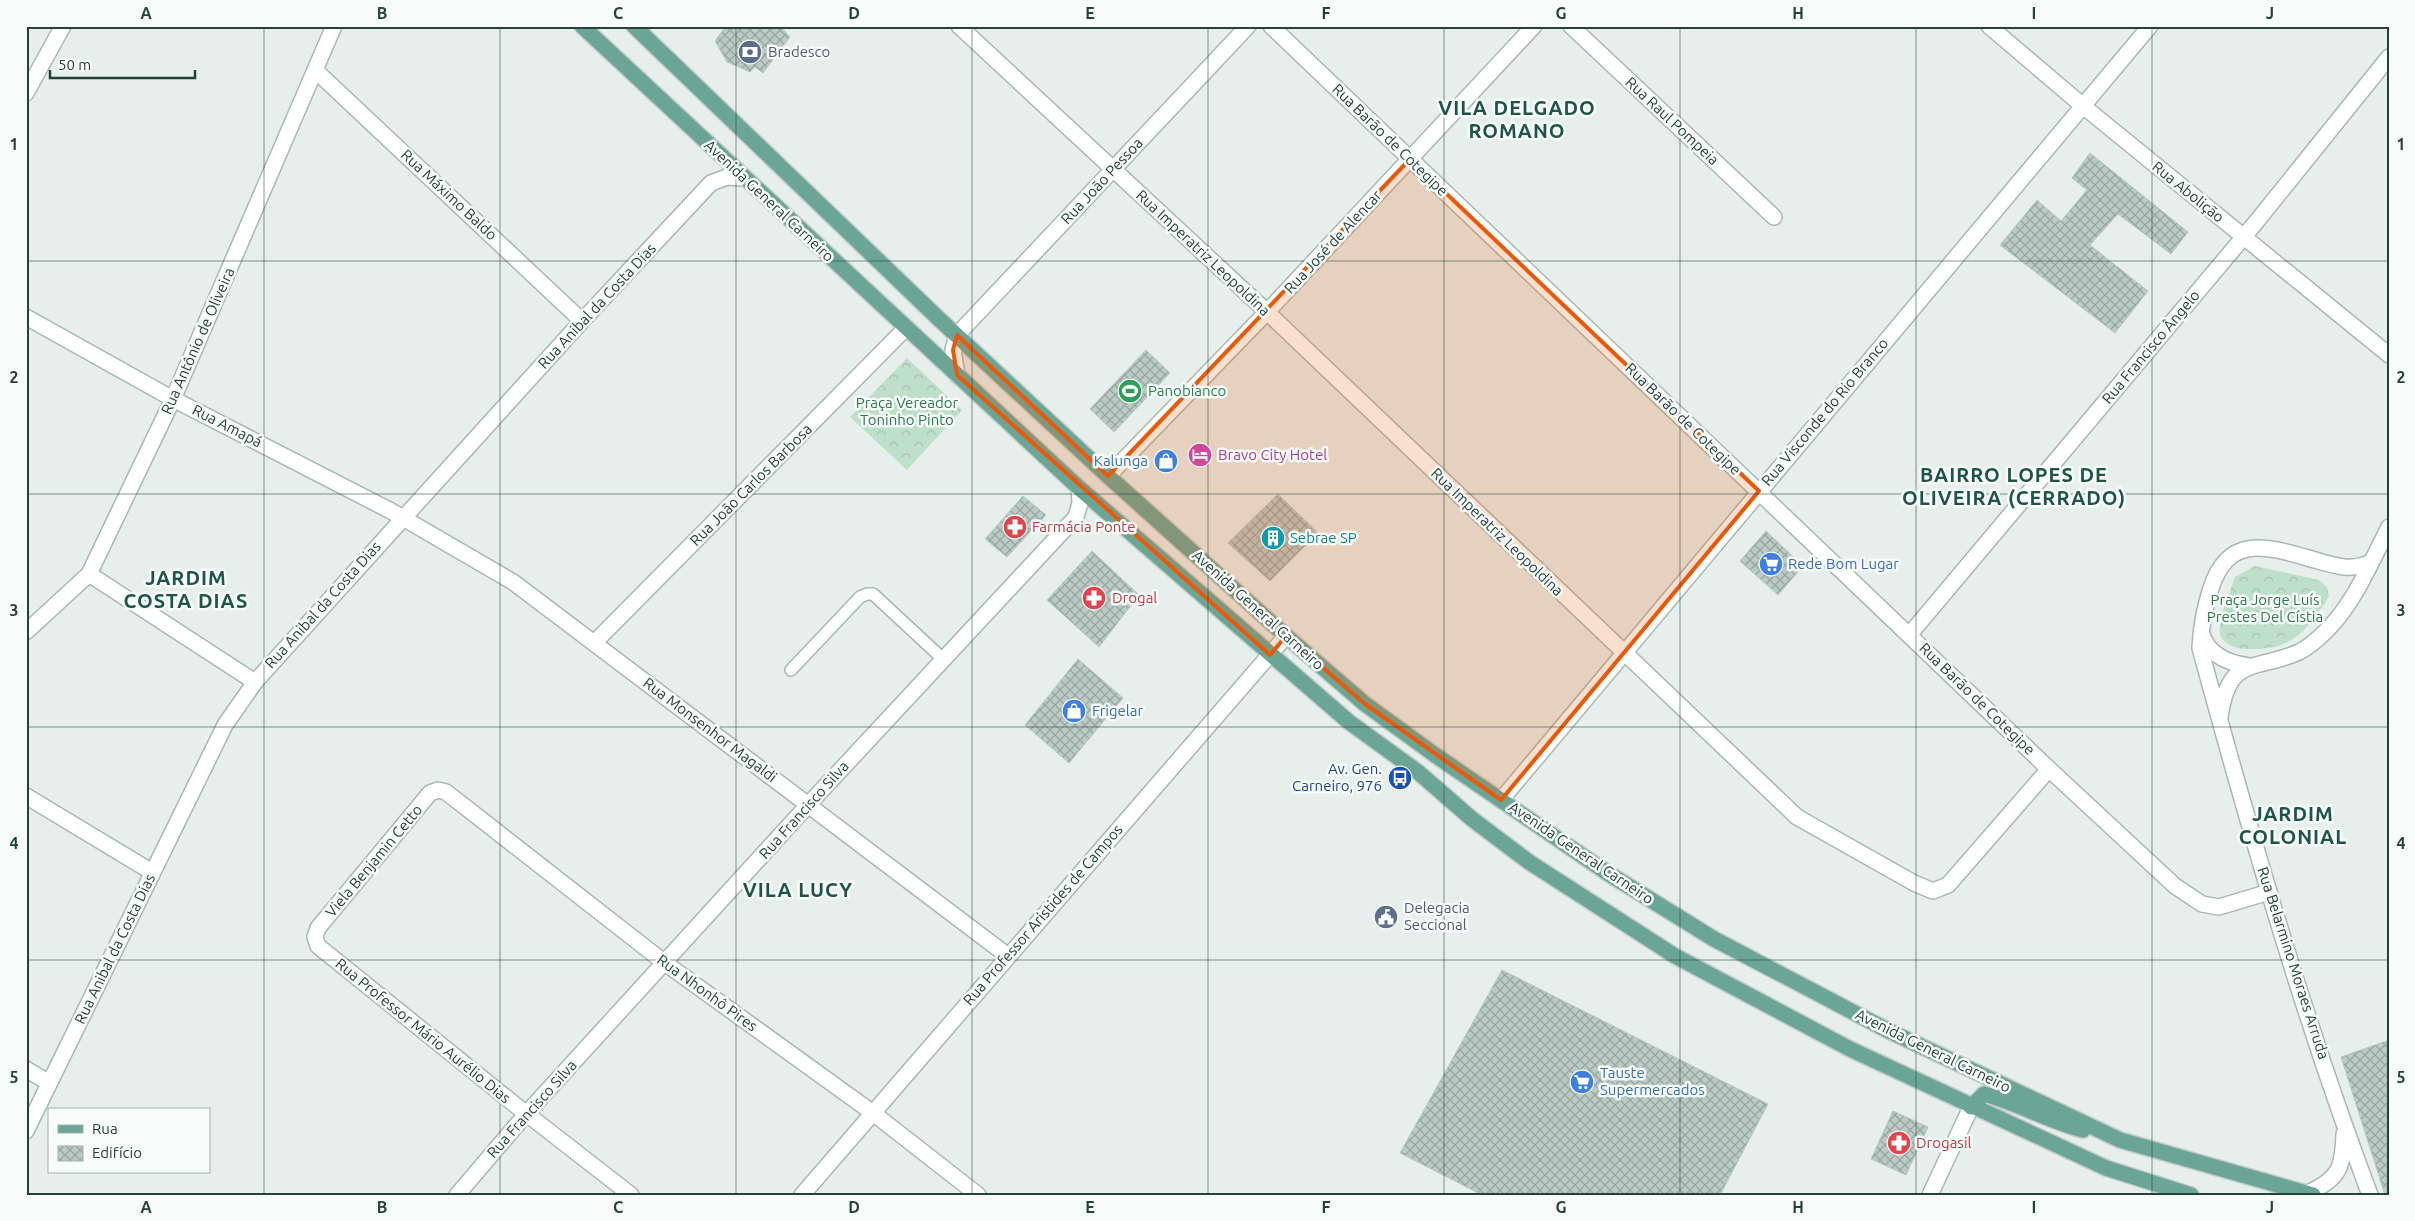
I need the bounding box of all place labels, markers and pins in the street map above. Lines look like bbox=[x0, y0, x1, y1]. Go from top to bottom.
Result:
bank icon: Bradesco bbox=[737, 39, 763, 65]
place label: Bradesco bbox=[768, 43, 830, 60]
sports icon: Panobianco bbox=[1117, 378, 1143, 404]
place label: Panobianco bbox=[1148, 382, 1226, 399]
hotel icon: Bravo City Hotel bbox=[1187, 442, 1213, 468]
place label: Bravo City Hotel bbox=[1218, 446, 1327, 463]
shop icon: Kalunga bbox=[1153, 448, 1179, 474]
place label: Kalunga bbox=[1094, 452, 1148, 469]
pharmacy icon: Farmácia Ponte bbox=[1002, 514, 1028, 540]
place label: Farmácia Ponte bbox=[1032, 518, 1135, 535]
building icon: Sebrae SP bbox=[1260, 525, 1286, 551]
place label: Sebrae SP bbox=[1290, 529, 1357, 546]
supermarket icon: Rede Bom Lugar bbox=[1758, 551, 1784, 577]
place label: Rede Bom Lugar bbox=[1788, 555, 1899, 572]
pharmacy icon: Drogal bbox=[1081, 585, 1107, 611]
place label: Drogal bbox=[1112, 589, 1157, 606]
shop icon: Frigelar bbox=[1061, 698, 1087, 724]
place label: Frigelar bbox=[1092, 702, 1144, 719]
place label: Av. Gen. Carneiro, 976 bbox=[1292, 760, 1382, 794]
bus stop icon: Av. Gen. Carneiro, 976 bbox=[1387, 765, 1413, 791]
place label: Delegacia Seccional bbox=[1404, 899, 1470, 933]
public building icon: Delegacia Seccional bbox=[1373, 904, 1399, 930]
place label: Tauste Supermercados bbox=[1600, 1064, 1705, 1098]
supermarket icon: Tauste Supermercados bbox=[1569, 1069, 1595, 1095]
pharmacy icon: Drogasil bbox=[1886, 1130, 1912, 1156]
place label: Drogasil bbox=[1916, 1134, 1972, 1151]

